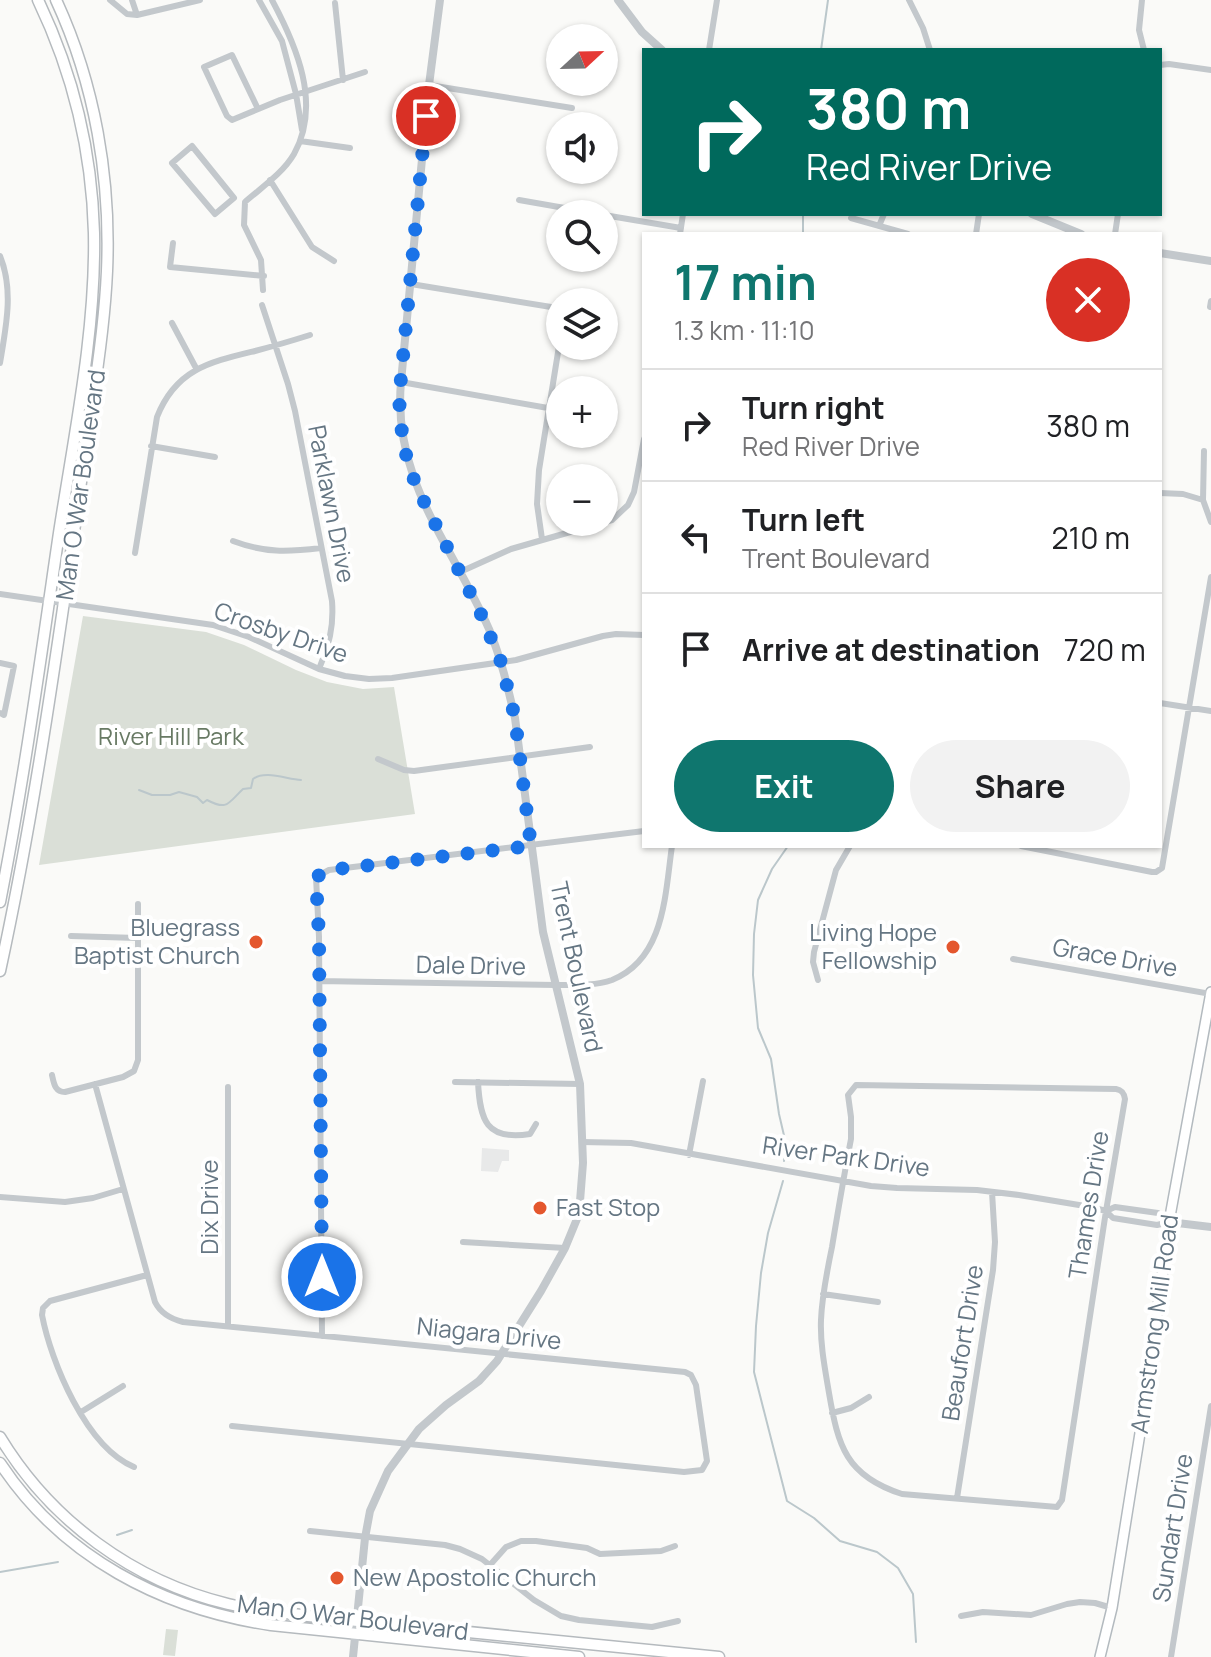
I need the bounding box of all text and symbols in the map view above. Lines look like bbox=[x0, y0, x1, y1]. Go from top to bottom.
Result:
north arrow bbox=[546, 24, 618, 96]
map controls bbox=[546, 24, 618, 536]
text: 380 m bbox=[806, 69, 971, 146]
icon: right bbox=[674, 80, 778, 184]
pin bbox=[392, 82, 460, 150]
icon: arrive bbox=[404, 94, 448, 138]
button: sound bbox=[546, 112, 618, 184]
text: Red River Drive bbox=[806, 142, 1052, 191]
button: search bbox=[546, 200, 618, 272]
text: 17 min bbox=[674, 249, 817, 314]
button: close bbox=[1046, 258, 1130, 342]
button: layers bbox=[546, 288, 618, 360]
text: 1.3 km · 11:10 bbox=[674, 312, 815, 348]
street label: Man O War Boulevard bbox=[47, 367, 112, 602]
button: + bbox=[546, 376, 618, 448]
text: Turn right bbox=[742, 387, 885, 428]
icon: right bbox=[674, 403, 718, 447]
text: 380 m bbox=[1046, 405, 1130, 446]
street label: Parklawn Drive bbox=[301, 422, 364, 585]
text: Red River Drive bbox=[742, 428, 920, 464]
button: − bbox=[546, 464, 618, 536]
text: Turn left bbox=[742, 499, 865, 540]
icon: left bbox=[674, 515, 718, 559]
text: 210 m bbox=[1051, 517, 1130, 558]
text: Trent Boulevard bbox=[742, 540, 930, 576]
street label: Crosby Drive bbox=[210, 593, 353, 670]
icon: arrive bbox=[674, 627, 718, 671]
text: Arrive at destination bbox=[742, 629, 1040, 670]
text: 720 m bbox=[1064, 629, 1146, 670]
park label: River Hill Park bbox=[98, 719, 245, 752]
button: Exit bbox=[674, 740, 894, 832]
button: Share bbox=[910, 740, 1130, 832]
street label: Trent Boulevard bbox=[543, 878, 612, 1055]
place label: Bluegrass Baptist Church bbox=[74, 910, 240, 971]
place label: Living Hope Fellowship bbox=[809, 915, 937, 976]
street label: Grace Drive bbox=[1050, 929, 1180, 984]
marker: Bluegrass Baptist Church bbox=[247, 933, 265, 951]
marker: Living Hope Fellowship bbox=[944, 938, 962, 956]
street label: Dale Drive bbox=[416, 947, 526, 982]
street label: River Park Drive bbox=[760, 1127, 932, 1184]
street label: Thames Drive bbox=[1060, 1128, 1116, 1281]
street label: Dix Drive bbox=[192, 1159, 225, 1255]
place label: Fast Stop bbox=[556, 1190, 660, 1223]
marker: Fast Stop bbox=[531, 1199, 549, 1217]
street label: Armstrong Mill Road bbox=[1122, 1212, 1185, 1435]
position arrow bbox=[280, 1235, 364, 1319]
street label: Beaufort Drive bbox=[933, 1262, 990, 1423]
street label: Niagara Drive bbox=[415, 1309, 563, 1357]
street label: Sundart Drive bbox=[1143, 1451, 1200, 1604]
place label: New Apostolic Church bbox=[353, 1560, 597, 1593]
marker: New Apostolic Church bbox=[328, 1569, 346, 1587]
street label: Man O War Boulevard bbox=[236, 1586, 471, 1647]

